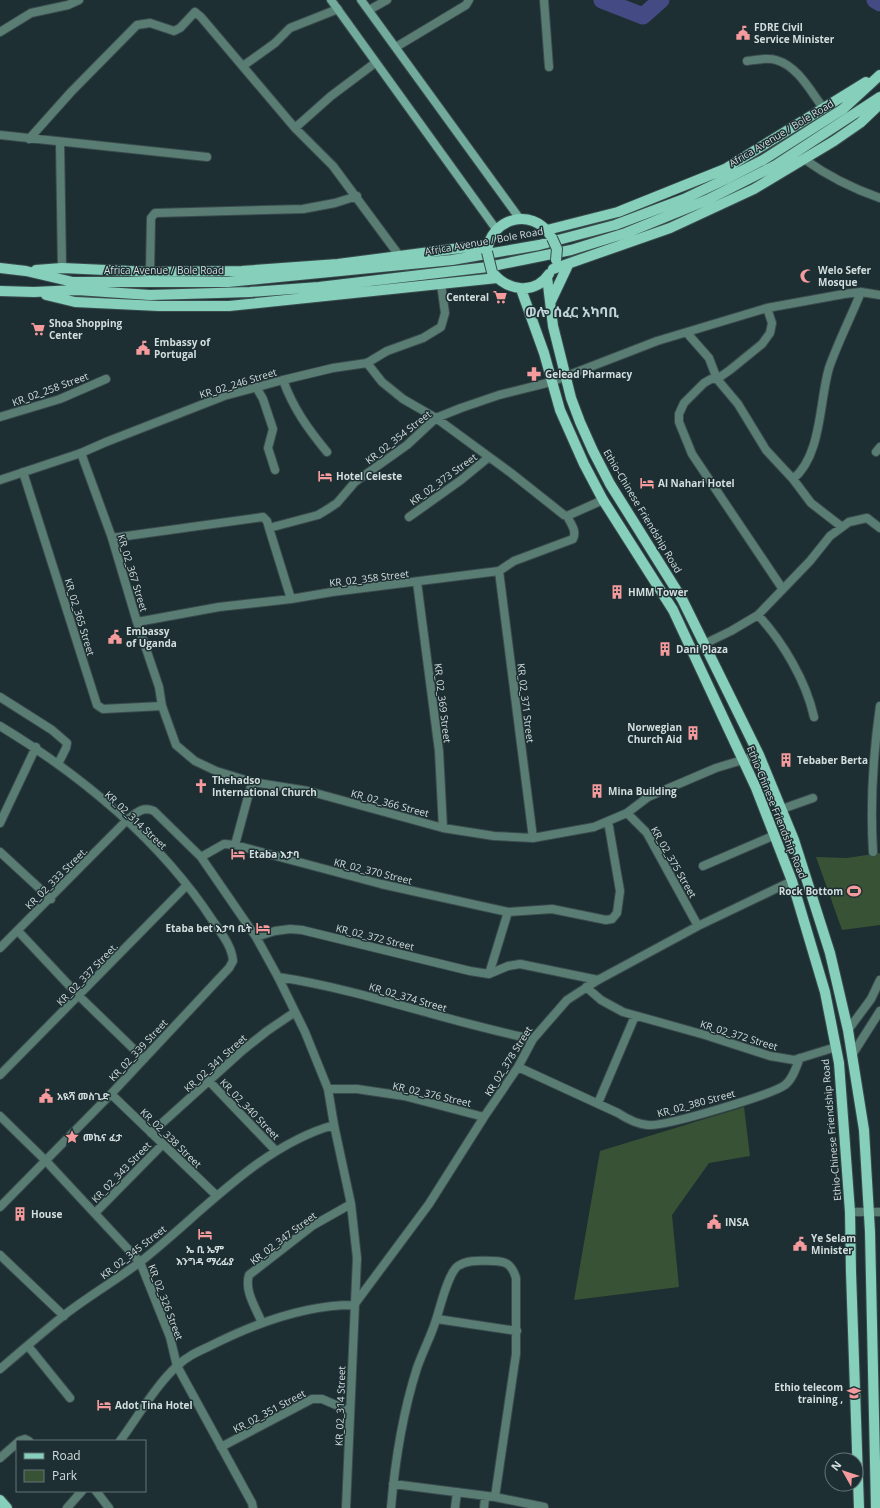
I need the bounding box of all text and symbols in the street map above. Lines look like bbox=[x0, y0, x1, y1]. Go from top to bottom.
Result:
place label: FDRE Civil Service Minister bbox=[754, 20, 835, 46]
public building icon: FDRE Civil Service Minister bbox=[735, 25, 751, 41]
street label: Africa Avenue / Bole Road bbox=[726, 96, 836, 170]
street label: Africa Avenue / Bole Road bbox=[424, 224, 544, 258]
street label: Africa Avenue / Bole Road bbox=[104, 263, 224, 277]
place label: Welo Sefer Mosque bbox=[818, 263, 872, 289]
mosque icon: Welo Sefer Mosque bbox=[799, 268, 815, 284]
supermarket icon: Centeral bbox=[492, 289, 508, 305]
place label: Centeral bbox=[446, 290, 489, 304]
district label: ወሎ ሰፈር አካባቢ bbox=[525, 302, 619, 321]
place label: Shoa Shopping Center bbox=[49, 316, 122, 342]
supermarket icon: Shoa Shopping Center bbox=[30, 321, 46, 337]
place label: Embassy of Portugal bbox=[154, 335, 211, 361]
public building icon: Embassy of Portugal bbox=[135, 340, 151, 356]
street label: KR_02_246 Street bbox=[198, 364, 279, 401]
pharmacy icon: Gelead Pharmacy bbox=[526, 366, 542, 382]
place label: Gelead Pharmacy bbox=[545, 367, 633, 381]
street label: KR_02_258 Street bbox=[10, 369, 90, 409]
street label: KR_02_354 Street bbox=[362, 407, 434, 467]
street label: Ethio-Chinese Friendship Road bbox=[600, 446, 686, 576]
street label: KR_02_373 Street bbox=[406, 450, 480, 508]
hotel icon: Hotel Celeste bbox=[317, 468, 333, 484]
place label: Hotel Celeste bbox=[336, 469, 402, 483]
hotel icon: Al Nahari Hotel bbox=[639, 475, 655, 491]
place label: Al Nahari Hotel bbox=[658, 476, 735, 490]
street label: KR_02_367 Street bbox=[115, 533, 152, 614]
street label: KR_02_358 Street bbox=[328, 566, 410, 590]
street label: KR_02_365 Street bbox=[62, 577, 99, 658]
building icon: HMM Tower bbox=[609, 584, 625, 600]
place label: HMM Tower bbox=[628, 585, 689, 599]
place label: Embassy of Uganda bbox=[126, 624, 177, 650]
public building icon: Embassy of Uganda bbox=[107, 629, 123, 645]
building icon: Dani Plaza bbox=[657, 641, 673, 657]
place label: Dani Plaza bbox=[676, 642, 728, 656]
street label: KR_02_369 Street bbox=[431, 662, 455, 744]
street label: KR_02_371 Street bbox=[514, 662, 538, 744]
place label: Norwegian Church Aid bbox=[627, 720, 682, 746]
building icon: Norwegian Church Aid bbox=[685, 725, 701, 741]
street label: Ethio-Chinese Friendship Road bbox=[744, 743, 810, 881]
building icon: Tebaber Berta bbox=[778, 752, 794, 768]
place label: Tebaber Berta bbox=[797, 753, 868, 767]
place label: Thehadso International Church bbox=[212, 773, 317, 799]
church icon: Thehadso International Church bbox=[193, 778, 209, 794]
building icon: Mina Building bbox=[589, 783, 605, 799]
place label: Mina Building bbox=[608, 784, 677, 798]
street label: KR_02_366 Street bbox=[349, 786, 431, 820]
street label: KR_02_314 Street bbox=[102, 788, 170, 853]
street label: KR_02_375 Street bbox=[648, 824, 700, 901]
street label: KR_02_333 Street. bbox=[22, 844, 90, 912]
hotel icon: Etaba እታባ bbox=[230, 846, 246, 862]
place label: Etaba እታባ bbox=[249, 847, 299, 861]
street label: KR_02_370 Street bbox=[332, 855, 414, 888]
sports icon: Rock Bottom bbox=[846, 883, 862, 899]
place label: Rock Bottom bbox=[779, 884, 843, 898]
hotel icon: Etaba bet እታባ ቤት bbox=[255, 920, 271, 936]
place label: Etaba bet እታባ ቤት bbox=[165, 921, 253, 935]
street label: KR_02_372 Street bbox=[334, 921, 416, 954]
street label: KR_02_337 Street. bbox=[53, 939, 121, 1009]
street label: KR_02_374 Street bbox=[368, 979, 449, 1015]
street label: KR_02_339 Street bbox=[106, 1016, 171, 1084]
street label: KR_02_372 Street bbox=[699, 1017, 780, 1054]
street label: KR_02_378 Street bbox=[481, 1023, 535, 1099]
street label: KR_02_341 Street bbox=[181, 1031, 250, 1095]
street label: Ethio-Chinese Friendship Road bbox=[818, 1058, 844, 1202]
street label: KR_02_340 Street bbox=[217, 1075, 283, 1143]
street label: KR_02_376 Street bbox=[391, 1078, 473, 1110]
street label: KR_02_380 Street bbox=[655, 1086, 737, 1120]
public building icon: አዪሻ መስጊድ bbox=[38, 1088, 54, 1104]
place label: አዪሻ መስጊድ bbox=[57, 1089, 110, 1103]
street label: KR_02_338 Street bbox=[137, 1105, 205, 1171]
place icon: መኪና ፈታ bbox=[64, 1129, 80, 1145]
place label: መኪና ፈታ bbox=[83, 1130, 123, 1144]
street label: KR_02_343 Street bbox=[88, 1138, 154, 1206]
building icon: House bbox=[12, 1206, 28, 1222]
place label: House bbox=[31, 1207, 62, 1221]
street label: KR_02_347 Street bbox=[247, 1208, 320, 1268]
public building icon: INSA bbox=[706, 1214, 722, 1230]
place label: INSA bbox=[725, 1215, 749, 1229]
street label: KR_02_345 Street bbox=[97, 1222, 169, 1282]
hotel icon: ኤ ቢ ኤም እንግዳ ማረፊያ bbox=[197, 1226, 213, 1242]
place label: Ye Selam Minister bbox=[811, 1231, 856, 1257]
public building icon: Ye Selam Minister bbox=[792, 1236, 808, 1252]
place label: ኤ ቢ ኤም እንግዳ ማረፊያ bbox=[176, 1242, 235, 1268]
street label: KR_02_326 Street bbox=[145, 1262, 187, 1342]
street label: KR_02_314 Street bbox=[332, 1365, 348, 1446]
place label: Ethio telecom training , bbox=[774, 1380, 843, 1406]
school or university icon: Ethio telecom training , bbox=[846, 1385, 862, 1401]
street label: KR_02_351 Street bbox=[230, 1386, 308, 1436]
hotel icon: Adot Tina Hotel bbox=[96, 1397, 112, 1413]
place label: Adot Tina Hotel bbox=[115, 1398, 193, 1412]
legend bbox=[16, 1440, 146, 1492]
text: Road bbox=[52, 1447, 81, 1464]
north arrow bbox=[824, 1452, 864, 1492]
text: N bbox=[827, 1457, 844, 1474]
text: Park bbox=[52, 1467, 78, 1484]

